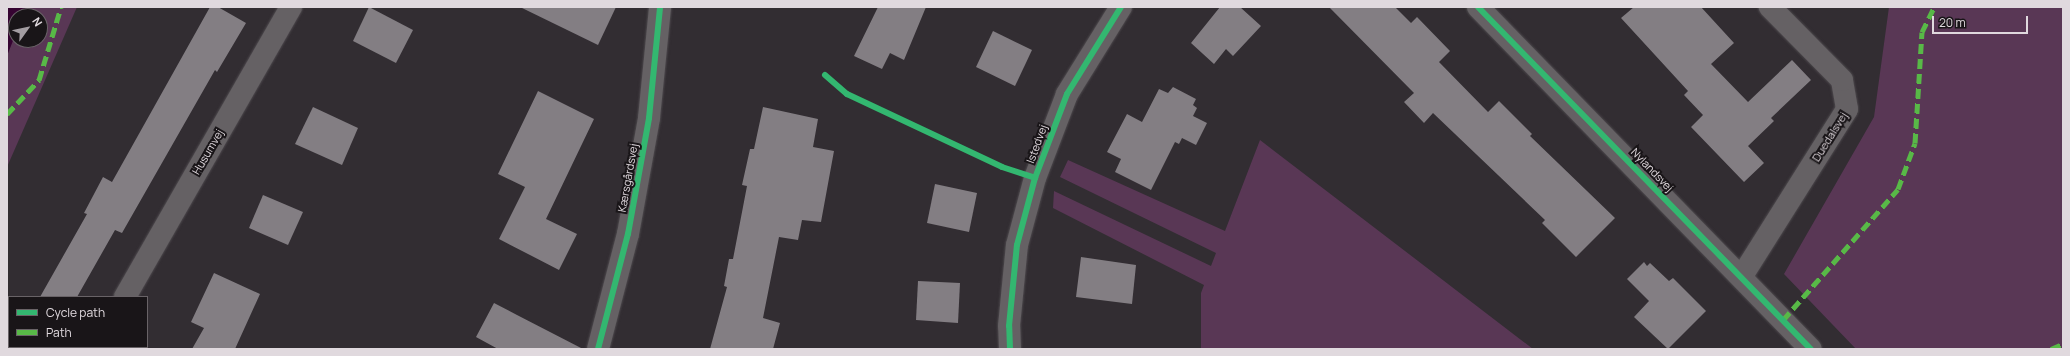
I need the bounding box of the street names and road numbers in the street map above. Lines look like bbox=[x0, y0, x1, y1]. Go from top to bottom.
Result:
street label: Duedalsvej bbox=[1810, 110, 1850, 164]
street label: Istedvej bbox=[1024, 123, 1050, 165]
street label: Husumvej bbox=[190, 127, 226, 177]
street label: Kærsgårdsvej bbox=[615, 143, 641, 213]
street label: Nylandsvej bbox=[1628, 146, 1676, 194]

